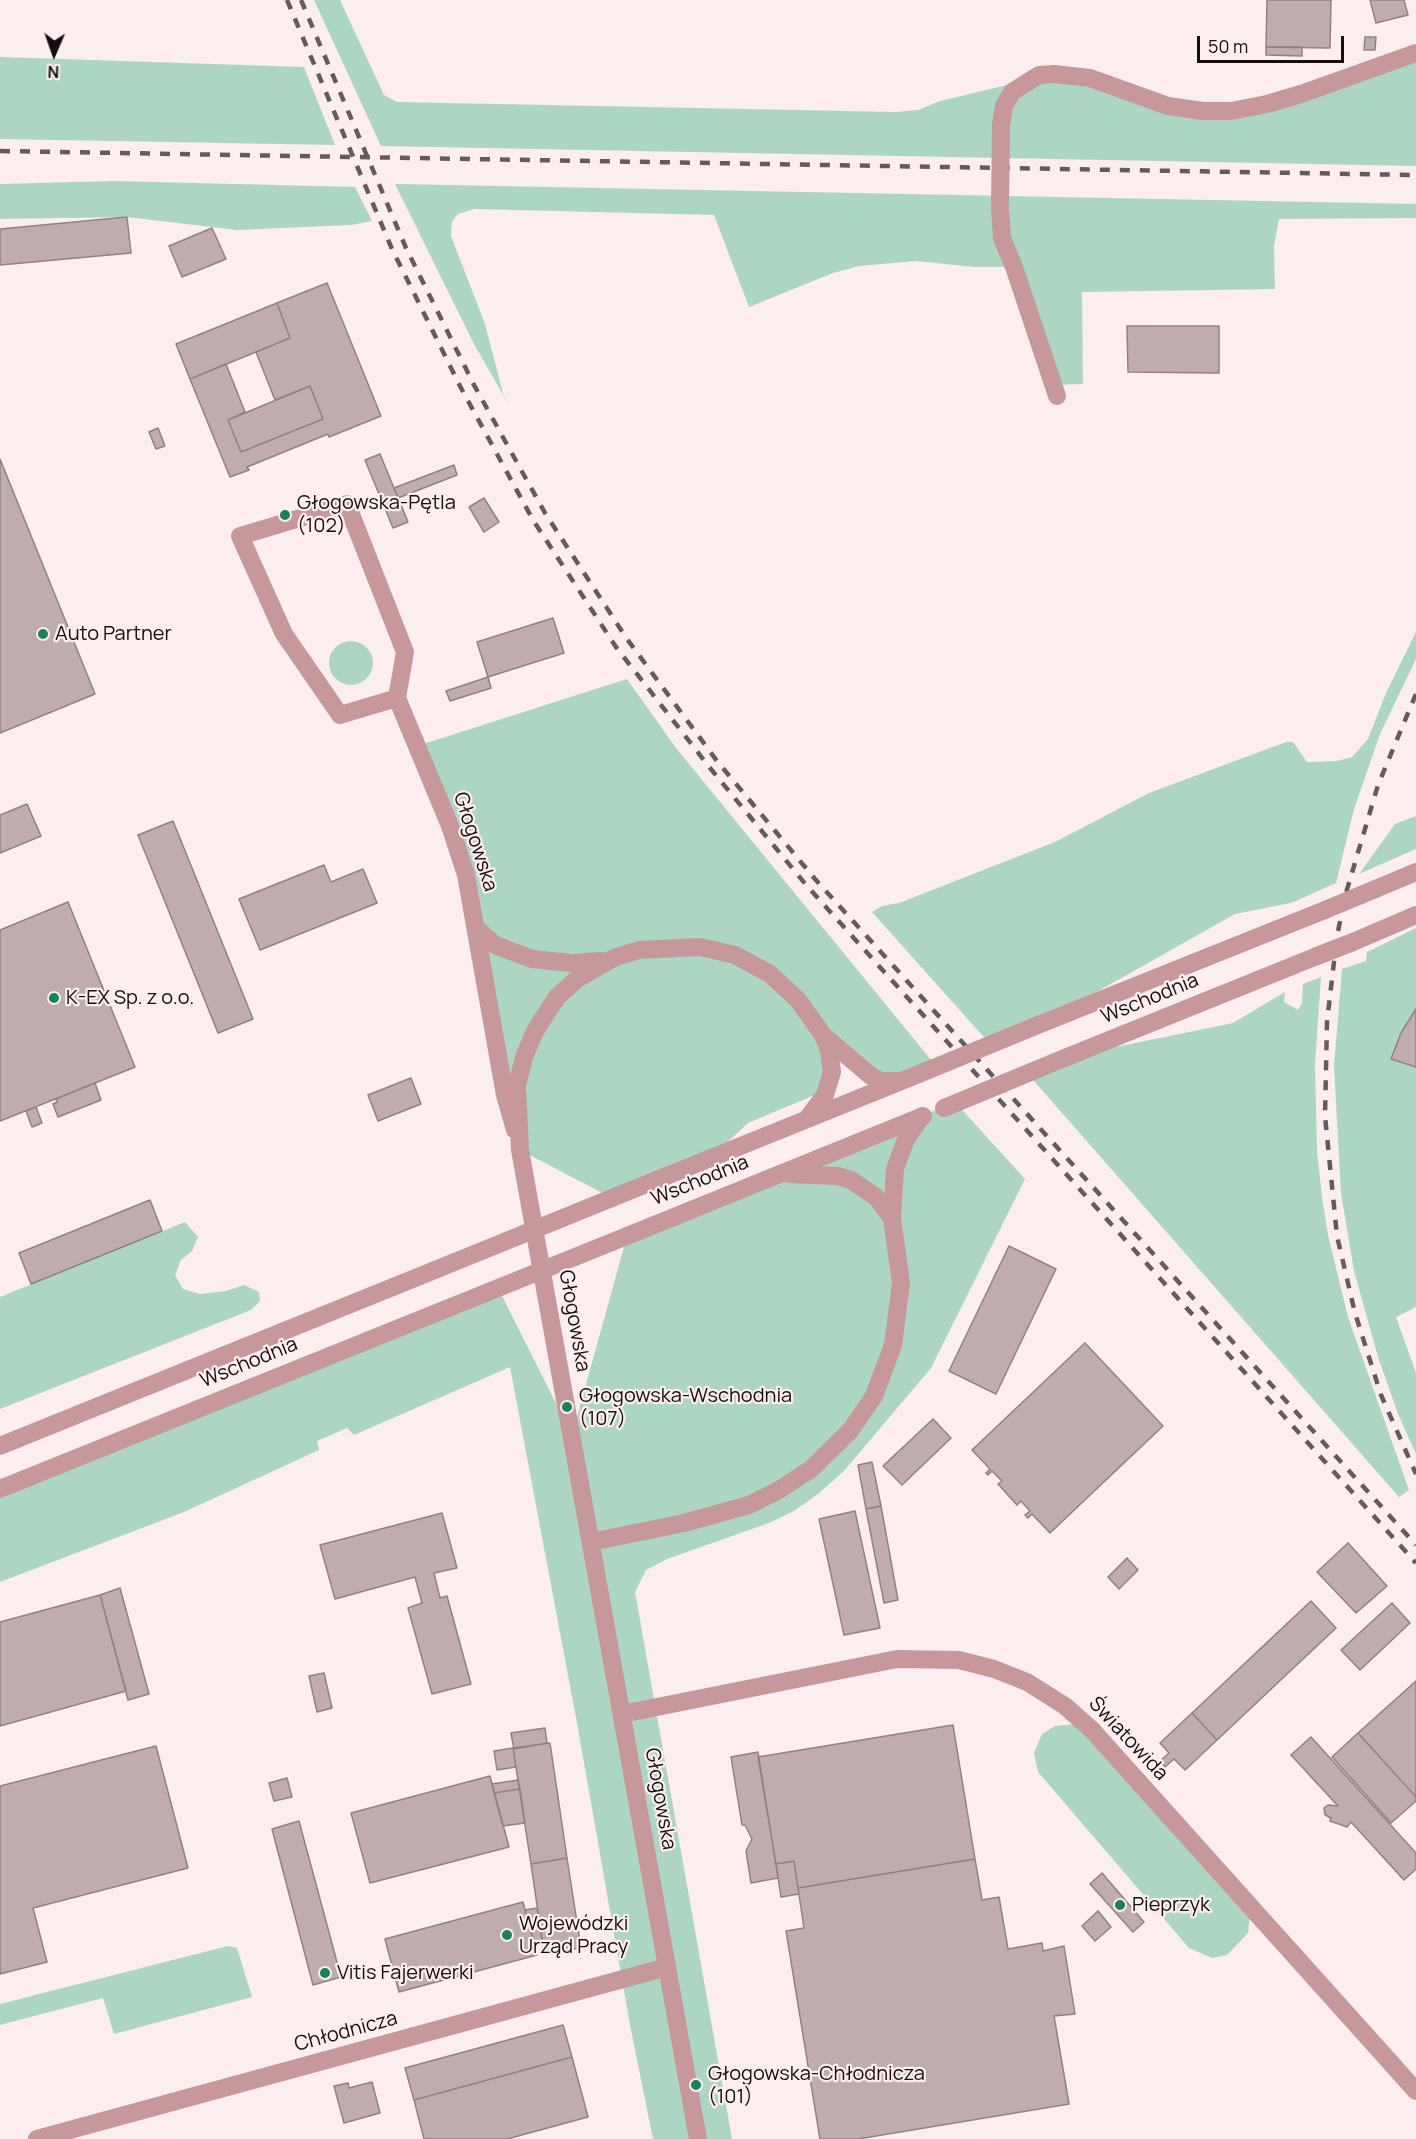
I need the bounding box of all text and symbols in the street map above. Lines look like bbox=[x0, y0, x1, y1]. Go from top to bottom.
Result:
north arrow bbox=[24, 24, 84, 84]
scale bar bbox=[1200, 24, 1347, 62]
text: 50 m bbox=[1208, 34, 1248, 58]
text: N bbox=[47, 61, 60, 83]
place label: Głogowska-Pętla (102) bbox=[297, 491, 456, 538]
marker: Głogowska-Pętla (102) bbox=[278, 508, 292, 522]
place label: Auto Partner bbox=[55, 622, 172, 646]
marker: Auto Partner bbox=[36, 627, 50, 641]
street label: Głogowska bbox=[448, 789, 502, 895]
street label: Wschodnia bbox=[1098, 969, 1202, 1029]
place label: K-EX Sp. z o.o. bbox=[66, 986, 194, 1010]
marker: K-EX Sp. z o.o. bbox=[47, 991, 61, 1005]
street label: Wschodnia bbox=[648, 1151, 752, 1211]
street label: Głogowska bbox=[553, 1268, 595, 1374]
street label: Wschodnia bbox=[197, 1333, 301, 1393]
place label: Głogowska-Wschodnia (107) bbox=[579, 1384, 792, 1431]
marker: Głogowska-Wschodnia (107) bbox=[560, 1400, 574, 1414]
street label: Światowida bbox=[1083, 1692, 1173, 1786]
street label: Głogowska bbox=[639, 1746, 681, 1852]
place label: Pieprzyk bbox=[1132, 1893, 1210, 1917]
marker: Pieprzyk bbox=[1113, 1898, 1127, 1912]
place label: Wojewódzki Urząd Pracy bbox=[519, 1912, 628, 1959]
marker: Wojewódzki Urząd Pracy bbox=[500, 1928, 514, 1942]
place label: Vitis Fajerwerki bbox=[337, 1961, 474, 1985]
marker: Vitis Fajerwerki bbox=[318, 1966, 332, 1980]
street label: Chłodnicza bbox=[292, 2007, 400, 2057]
place label: Głogowska-Chłodnicza (101) bbox=[708, 2062, 925, 2109]
marker: Głogowska-Chłodnicza (101) bbox=[689, 2078, 703, 2092]

